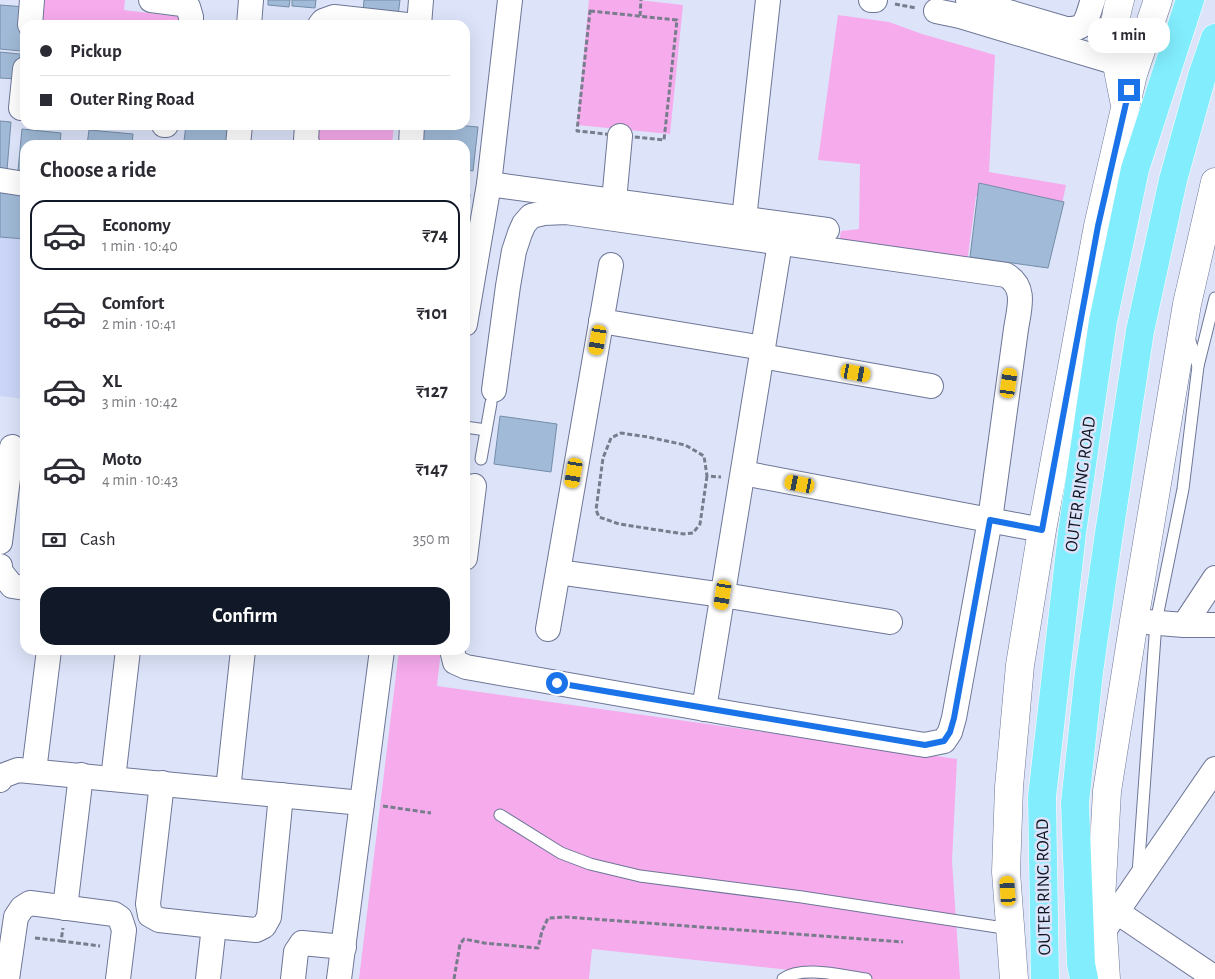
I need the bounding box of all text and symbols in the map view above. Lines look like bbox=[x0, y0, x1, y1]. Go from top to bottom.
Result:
callout: 1 min bbox=[1088, 18, 1170, 52]
text: 1 min bbox=[1112, 27, 1146, 43]
text: Pickup bbox=[70, 42, 122, 61]
route end bbox=[1118, 79, 1140, 101]
text: Outer Ring Road bbox=[70, 90, 195, 109]
text: Choose a ride bbox=[40, 159, 156, 181]
icon: car bbox=[42, 213, 87, 258]
text: Economy bbox=[102, 216, 171, 235]
text: ₹74 bbox=[422, 226, 448, 245]
text: 1 min · 10:40 bbox=[102, 238, 178, 254]
icon: car bbox=[42, 291, 87, 336]
text: Comfort bbox=[102, 294, 164, 313]
text: ₹101 bbox=[416, 304, 448, 323]
text: 2 min · 10:41 bbox=[102, 316, 177, 332]
car bbox=[588, 324, 607, 356]
car bbox=[839, 363, 872, 383]
car bbox=[999, 367, 1018, 399]
icon: car bbox=[42, 369, 87, 414]
text: XL bbox=[102, 372, 122, 391]
text: ₹127 bbox=[416, 382, 448, 401]
text: 3 min · 10:42 bbox=[102, 394, 178, 410]
street label: OUTER RING ROAD bbox=[1063, 415, 1099, 553]
icon: car bbox=[42, 447, 87, 492]
text: Moto bbox=[102, 450, 142, 469]
car bbox=[564, 457, 583, 489]
text: ₹147 bbox=[415, 460, 448, 479]
text: 4 min · 10:43 bbox=[102, 472, 178, 488]
car bbox=[783, 474, 816, 494]
icon: cash bbox=[40, 526, 68, 554]
text: Cash bbox=[80, 530, 116, 549]
text: 350 m bbox=[413, 531, 450, 547]
car bbox=[713, 579, 732, 611]
button: Confirm bbox=[40, 587, 450, 645]
route start bbox=[546, 672, 568, 694]
street label: OUTER RING ROAD bbox=[1034, 818, 1054, 956]
car bbox=[999, 876, 1016, 906]

